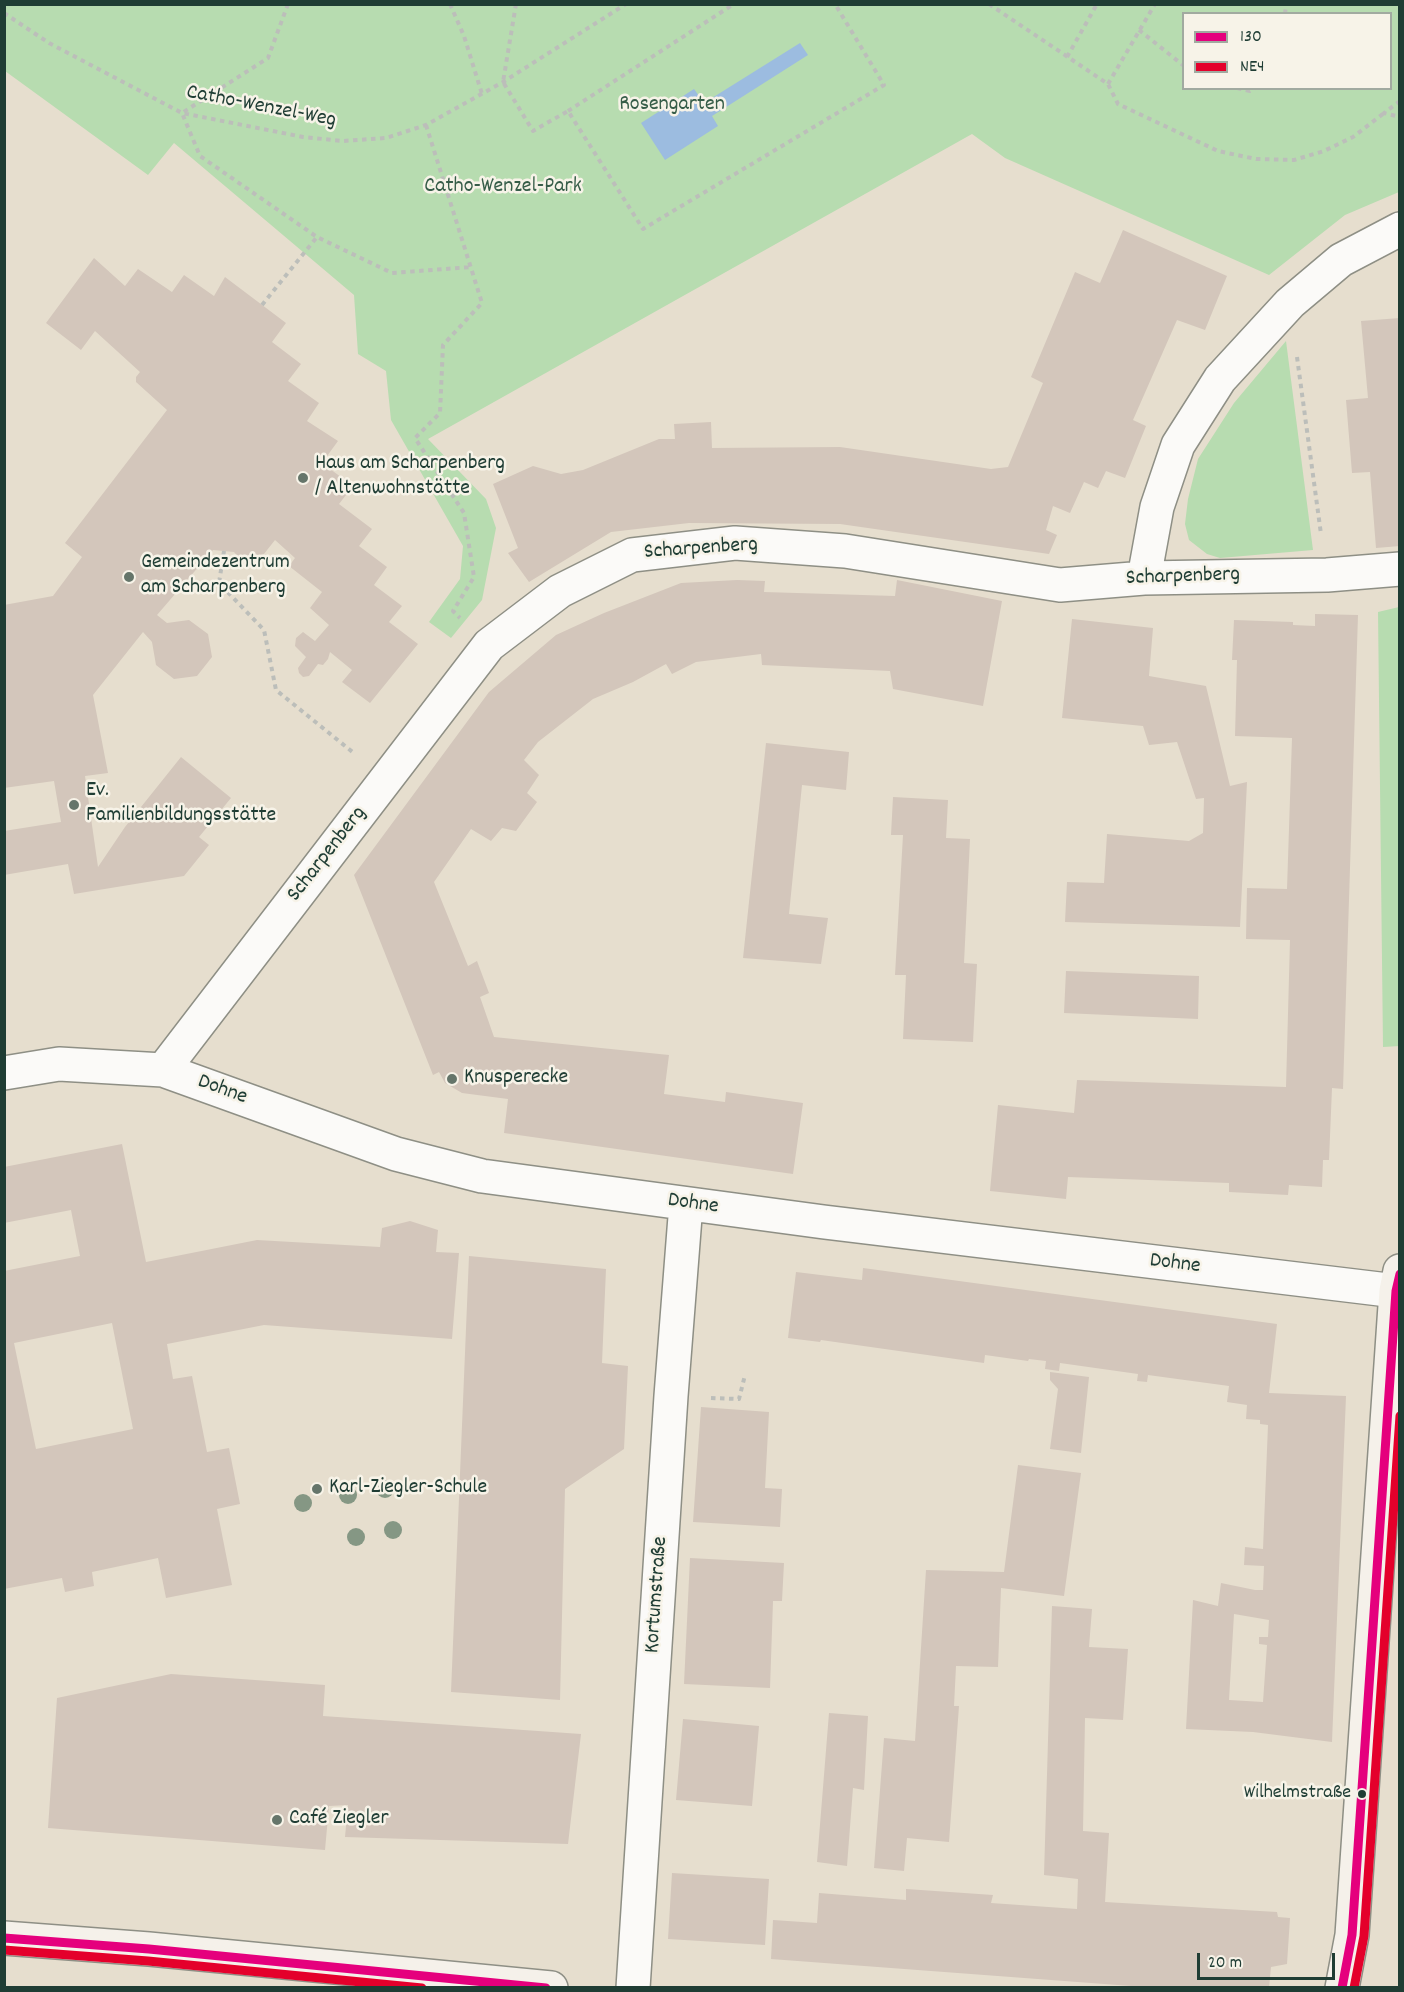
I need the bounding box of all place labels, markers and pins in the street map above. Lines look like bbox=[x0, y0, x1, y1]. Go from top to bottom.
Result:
place label: Haus am Scharpenberg / Altenwohnstätte bbox=[315, 452, 505, 504]
marker: Haus am Scharpenberg / Altenwohnstätte bbox=[296, 471, 310, 485]
place label: Gemeindezentrum am Scharpenberg bbox=[141, 551, 290, 602]
marker: Gemeindezentrum am Scharpenberg bbox=[122, 570, 136, 584]
place label: Ev. Familienbildungsstätte bbox=[86, 779, 276, 830]
marker: Ev. Familienbildungsstätte bbox=[67, 798, 81, 812]
place label: Knusperecke bbox=[464, 1066, 568, 1092]
marker: Knusperecke bbox=[445, 1072, 459, 1086]
place label: Karl-Ziegler-Schule bbox=[329, 1476, 487, 1502]
marker: Karl-Ziegler-Schule bbox=[310, 1482, 324, 1496]
place label: Wilhelmstraße bbox=[1244, 1782, 1351, 1806]
marker: Wilhelmstraße bbox=[1356, 1788, 1368, 1800]
place label: Café Ziegler bbox=[289, 1807, 389, 1833]
marker: Café Ziegler bbox=[270, 1813, 284, 1827]

